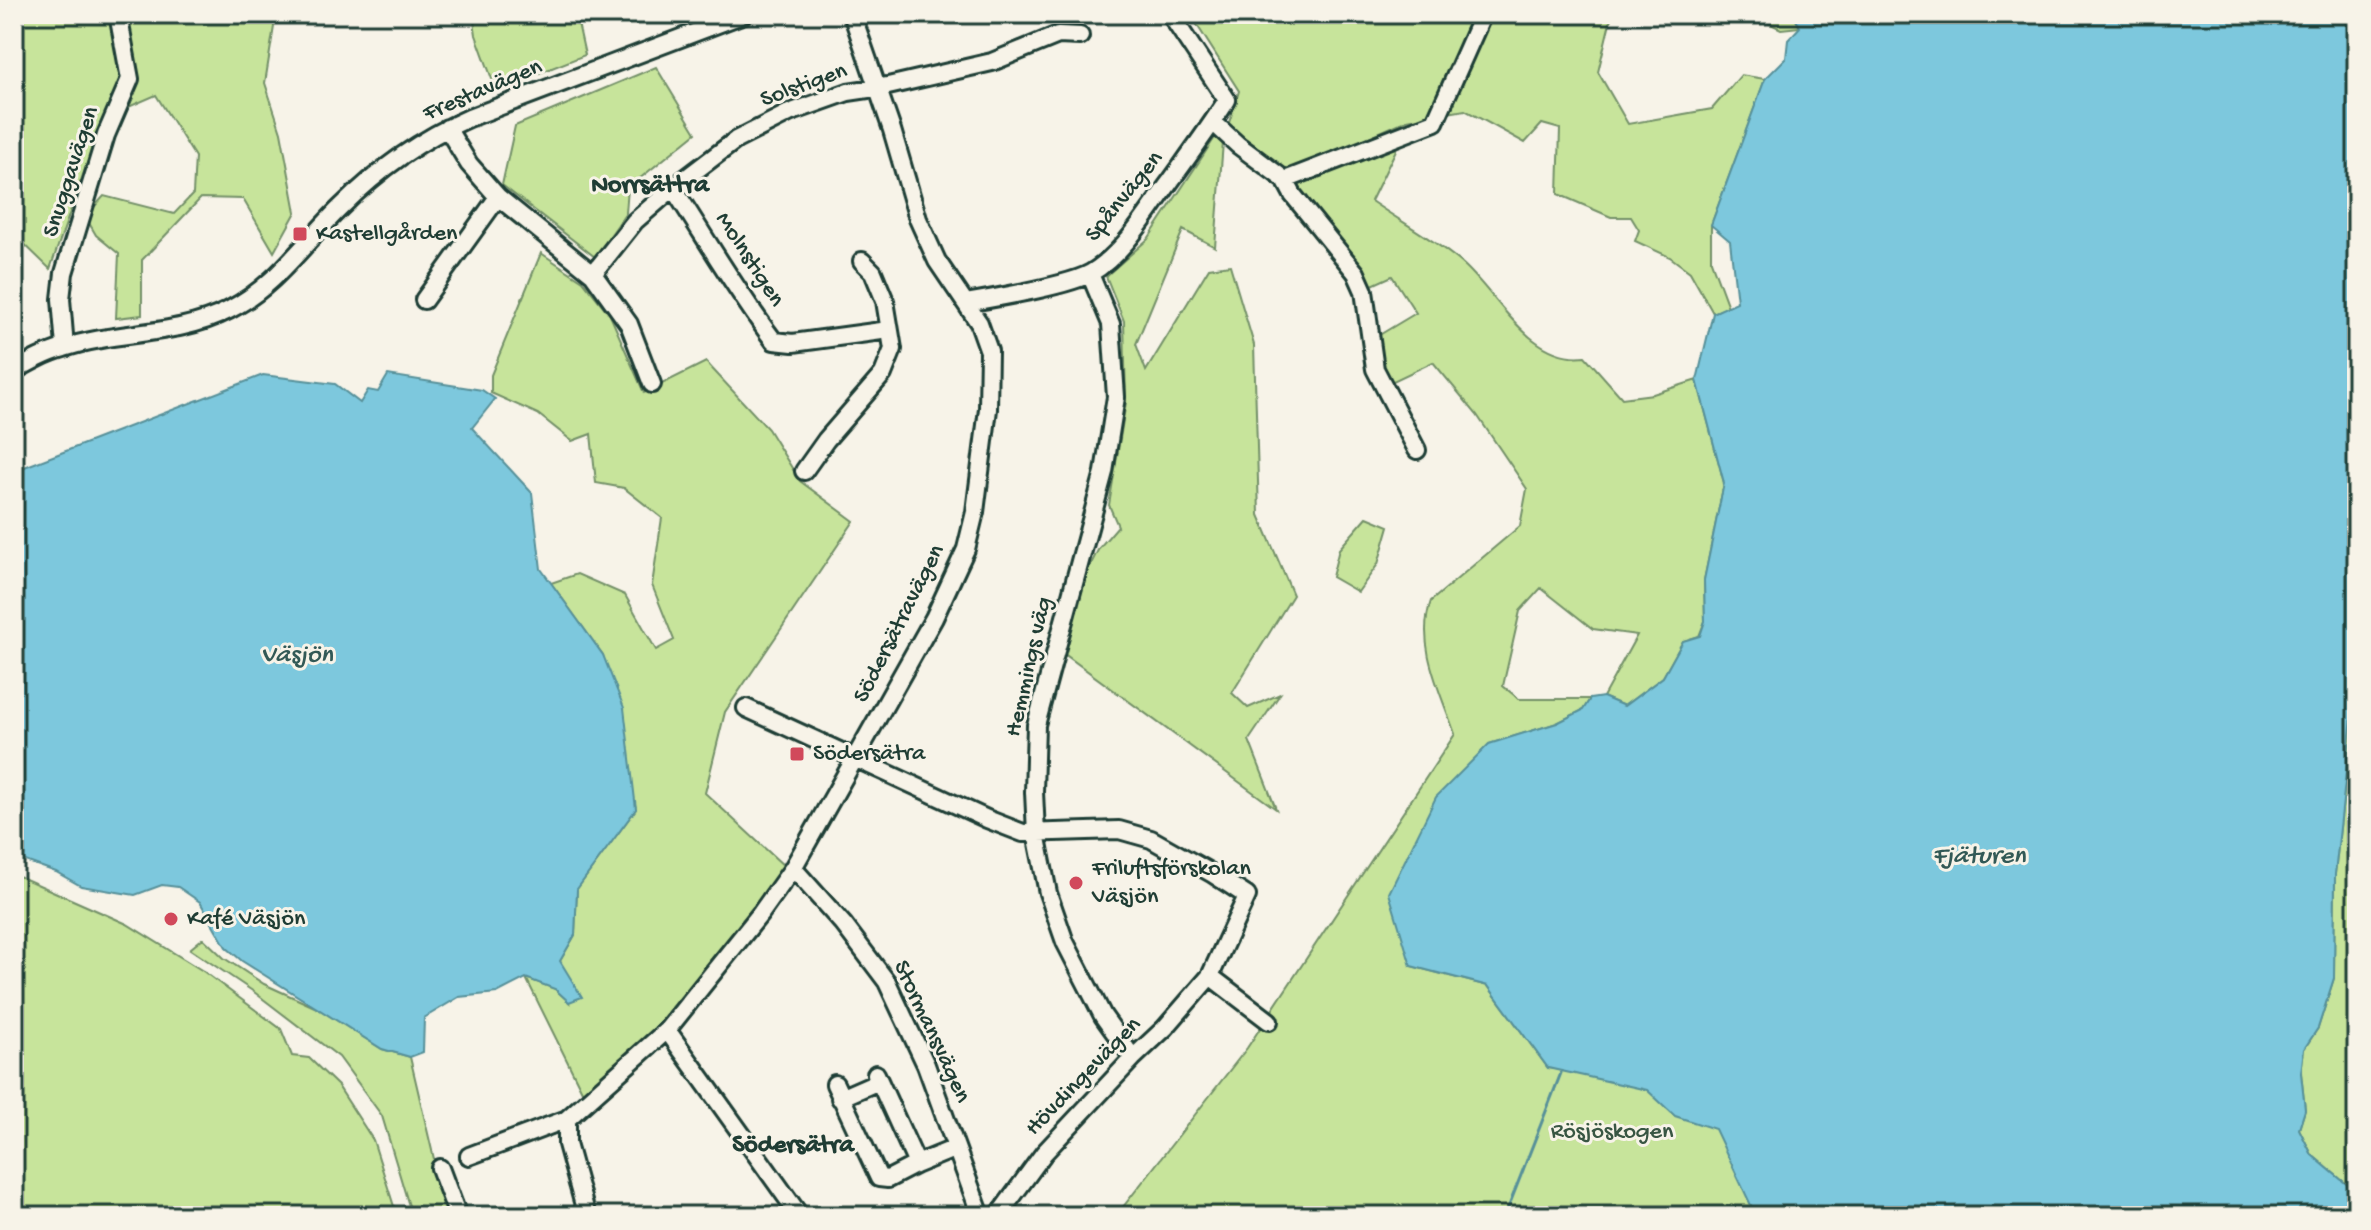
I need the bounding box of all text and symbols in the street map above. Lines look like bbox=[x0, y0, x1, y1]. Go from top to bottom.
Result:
street label: Frestavägen bbox=[418, 53, 547, 129]
street label: Solstigen bbox=[757, 57, 852, 115]
street label: Snuggavägen bbox=[37, 102, 107, 241]
street label: Spånvägen bbox=[1079, 145, 1171, 248]
district label: Norrsättra bbox=[591, 171, 710, 202]
street label: Molnstigen bbox=[708, 207, 791, 313]
place label: Kastellgården bbox=[316, 220, 458, 249]
marker: Kastellgården bbox=[291, 225, 309, 243]
street label: Södersätravägen bbox=[848, 540, 953, 708]
street label: Hemmings väg bbox=[1000, 594, 1060, 740]
water label: Väsjön bbox=[261, 641, 334, 672]
place label: Södersätra bbox=[813, 740, 926, 769]
marker: Södersätra bbox=[788, 745, 806, 763]
water label: Fjäturen bbox=[1932, 842, 2026, 873]
place label: Friluftsförskolan Väsjön bbox=[1091, 855, 1251, 912]
marker: Friluftsförskolan Väsjön bbox=[1067, 874, 1085, 892]
place label: Kafé Väsjön bbox=[187, 905, 306, 934]
marker: Kafé Väsjön bbox=[162, 910, 180, 928]
street label: Stormansvägen bbox=[885, 956, 977, 1108]
street label: Hövdingevägen bbox=[1020, 1011, 1149, 1143]
park label: Rösjöskogen bbox=[1551, 1118, 1674, 1147]
district label: Södersätra bbox=[732, 1131, 855, 1162]

